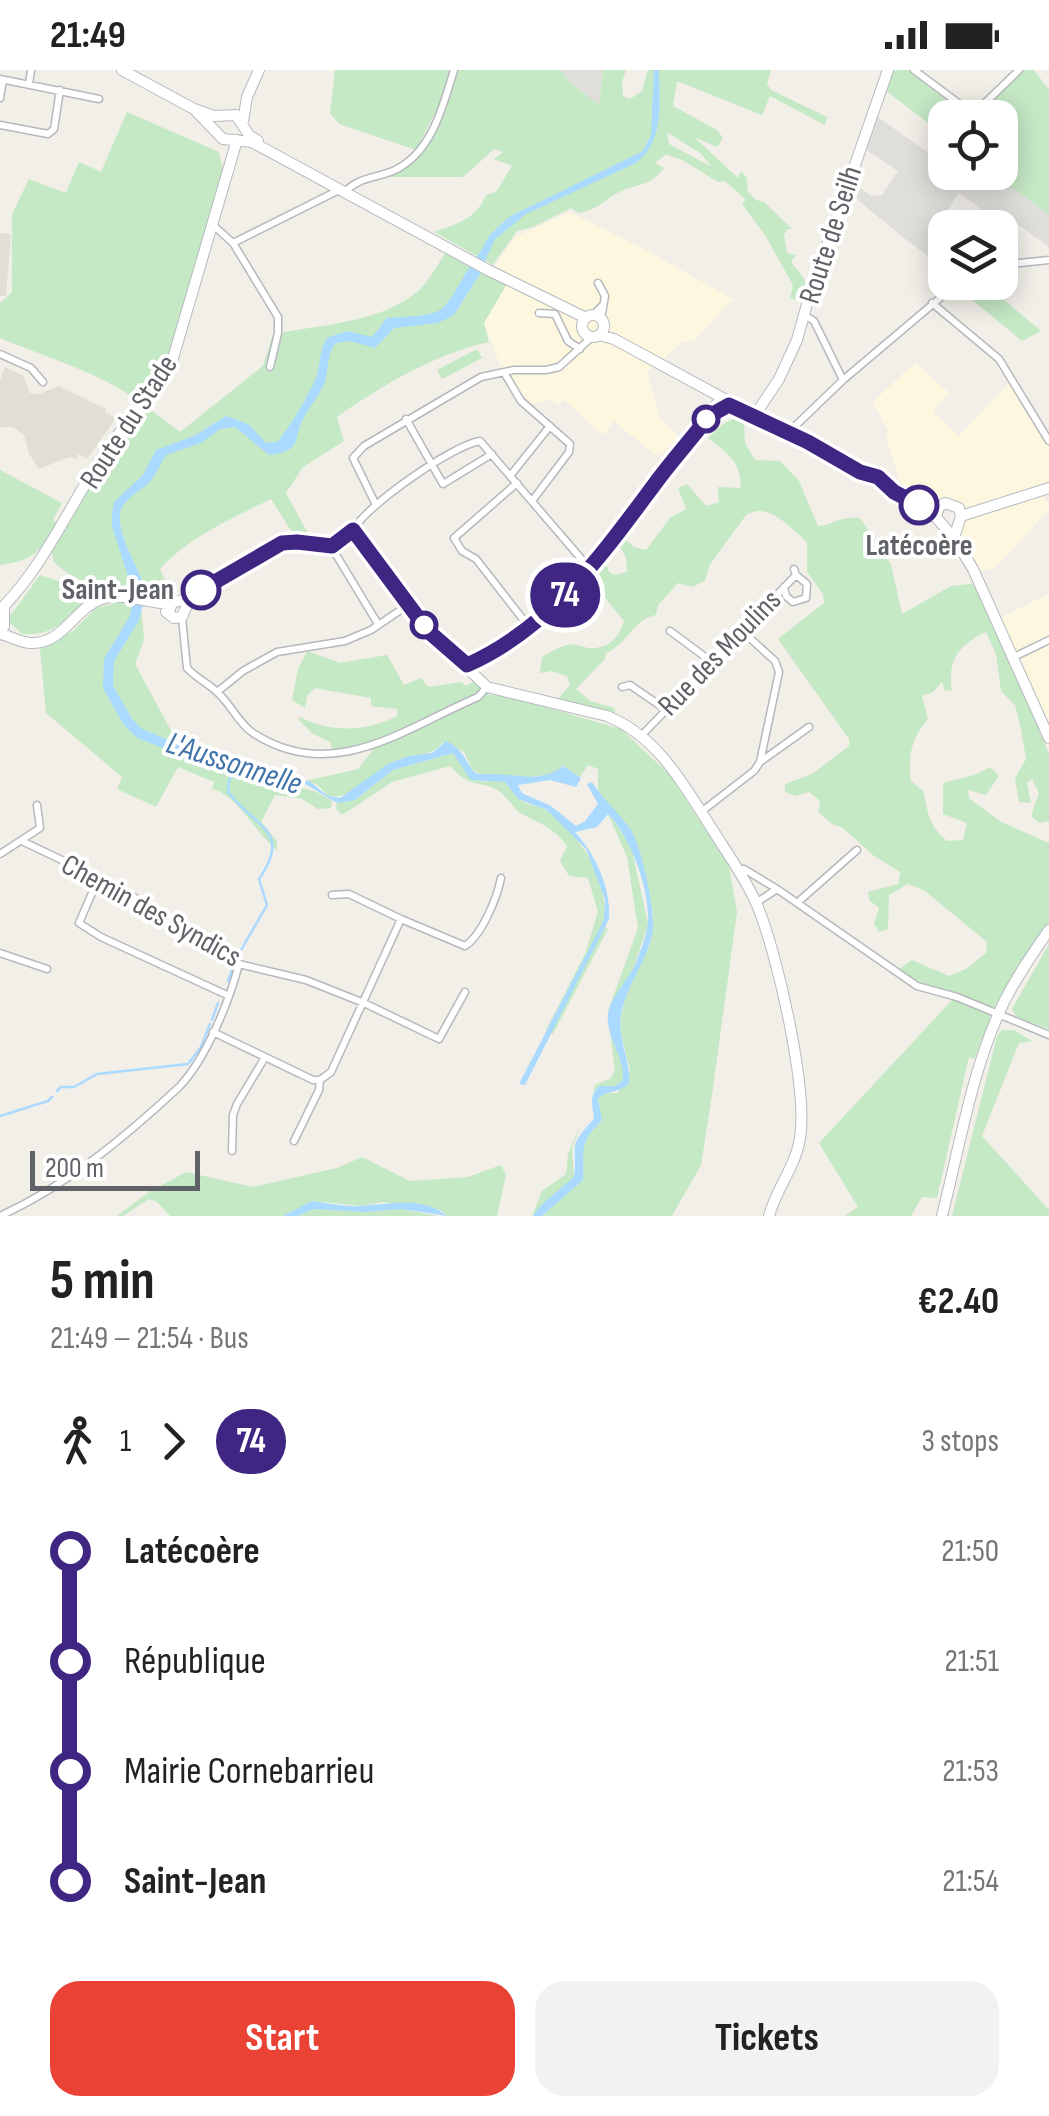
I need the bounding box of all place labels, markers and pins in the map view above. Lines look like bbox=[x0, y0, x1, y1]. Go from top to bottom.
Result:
unlabelled marker bbox=[693, 406, 719, 432]
marker: Latécoère bbox=[900, 486, 938, 524]
place label: Latécoère bbox=[865, 528, 973, 564]
marker: Saint-Jean bbox=[182, 571, 220, 609]
place label: Saint-Jean bbox=[62, 572, 174, 608]
unlabelled marker bbox=[411, 612, 437, 638]

